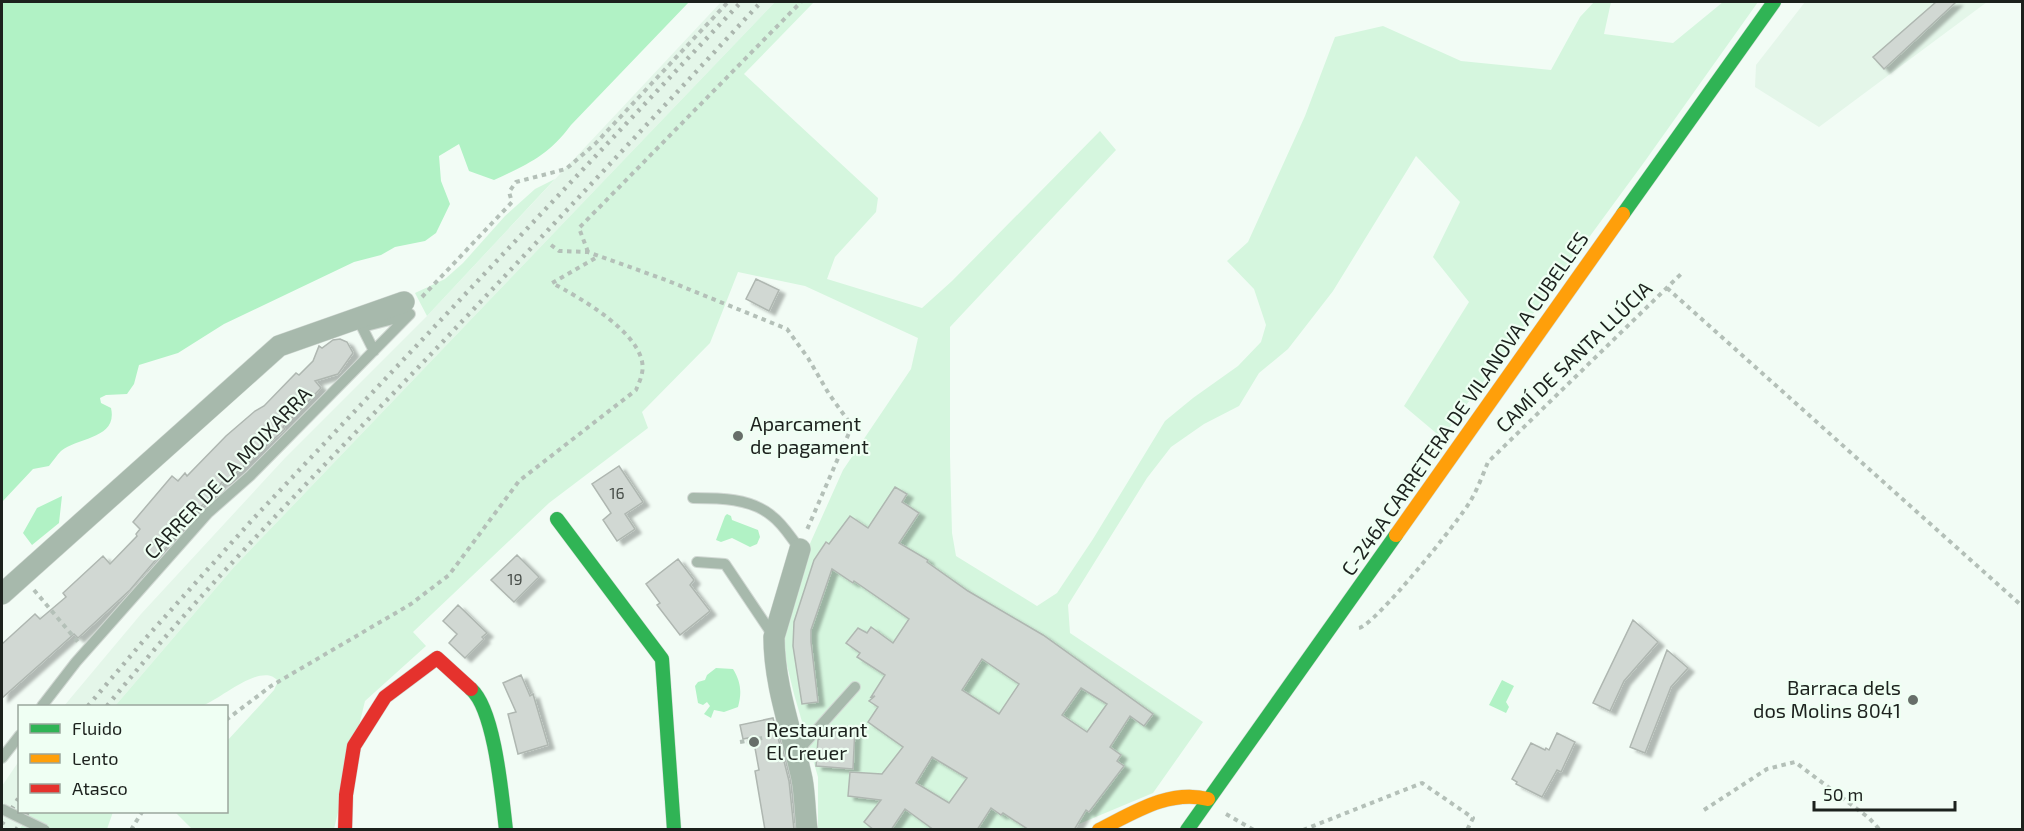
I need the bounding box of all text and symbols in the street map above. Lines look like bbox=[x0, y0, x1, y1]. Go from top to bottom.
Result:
street label: C-246A CARRETERA DE VILANOVA A CUBELLES bbox=[1336, 227, 1593, 580]
street label: CAMÍ DE SANTA LLÚCIA bbox=[1490, 275, 1657, 437]
street label: CARRER DE LA MOIXARRA bbox=[139, 381, 316, 563]
place label: Aparcament de pagament bbox=[750, 411, 869, 458]
marker: Aparcament de pagament bbox=[731, 429, 745, 443]
house number: 16 bbox=[609, 483, 625, 502]
house number: 19 bbox=[507, 569, 523, 588]
place label: Barraca dels dos Molins 8041 bbox=[1753, 675, 1901, 722]
marker: Barraca dels dos Molins 8041 bbox=[1906, 693, 1920, 707]
legend bbox=[18, 705, 228, 813]
text: Fluido bbox=[72, 717, 122, 739]
place label: Restaurant El Creuer bbox=[766, 717, 868, 764]
marker: Restaurant El Creuer bbox=[747, 735, 761, 749]
text: Lento bbox=[72, 747, 118, 769]
scale bar bbox=[1814, 774, 1955, 812]
text: Atasco bbox=[72, 777, 128, 799]
text: 50 m bbox=[1823, 783, 1863, 805]

